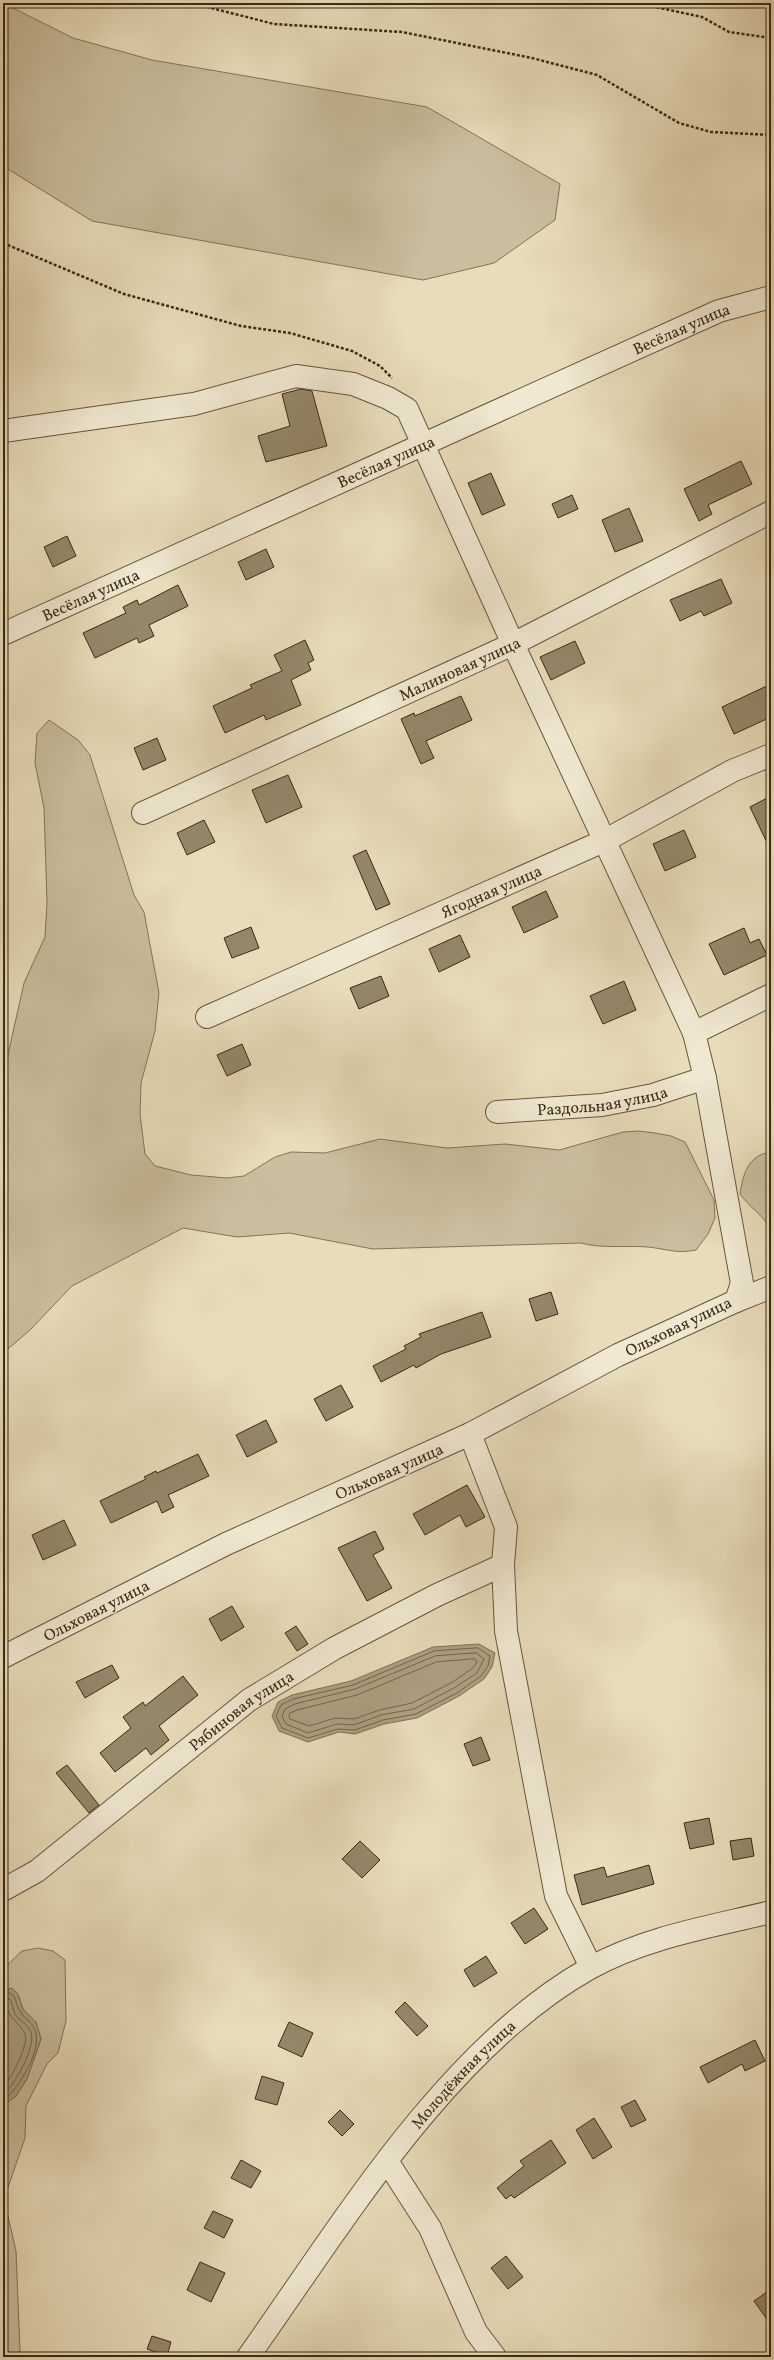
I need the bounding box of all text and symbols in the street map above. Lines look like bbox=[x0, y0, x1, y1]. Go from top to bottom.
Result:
street label: Весёлая улица bbox=[630, 299, 733, 361]
street label: Весёлая улица bbox=[334, 432, 439, 495]
street label: Весёлая улица bbox=[39, 565, 144, 628]
street label: Малиновая улица bbox=[396, 633, 525, 708]
street label: Ягодная улица bbox=[438, 861, 546, 925]
street label: Раздольная улица bbox=[536, 1082, 671, 1122]
street label: Ольховая улица bbox=[622, 1292, 736, 1363]
street label: Ольховая улица bbox=[332, 1439, 447, 1507]
street label: Ольховая улица bbox=[40, 1576, 154, 1648]
street label: Рябиновая улица bbox=[185, 1666, 299, 1757]
street label: Молодёжная улица bbox=[407, 2016, 521, 2134]

